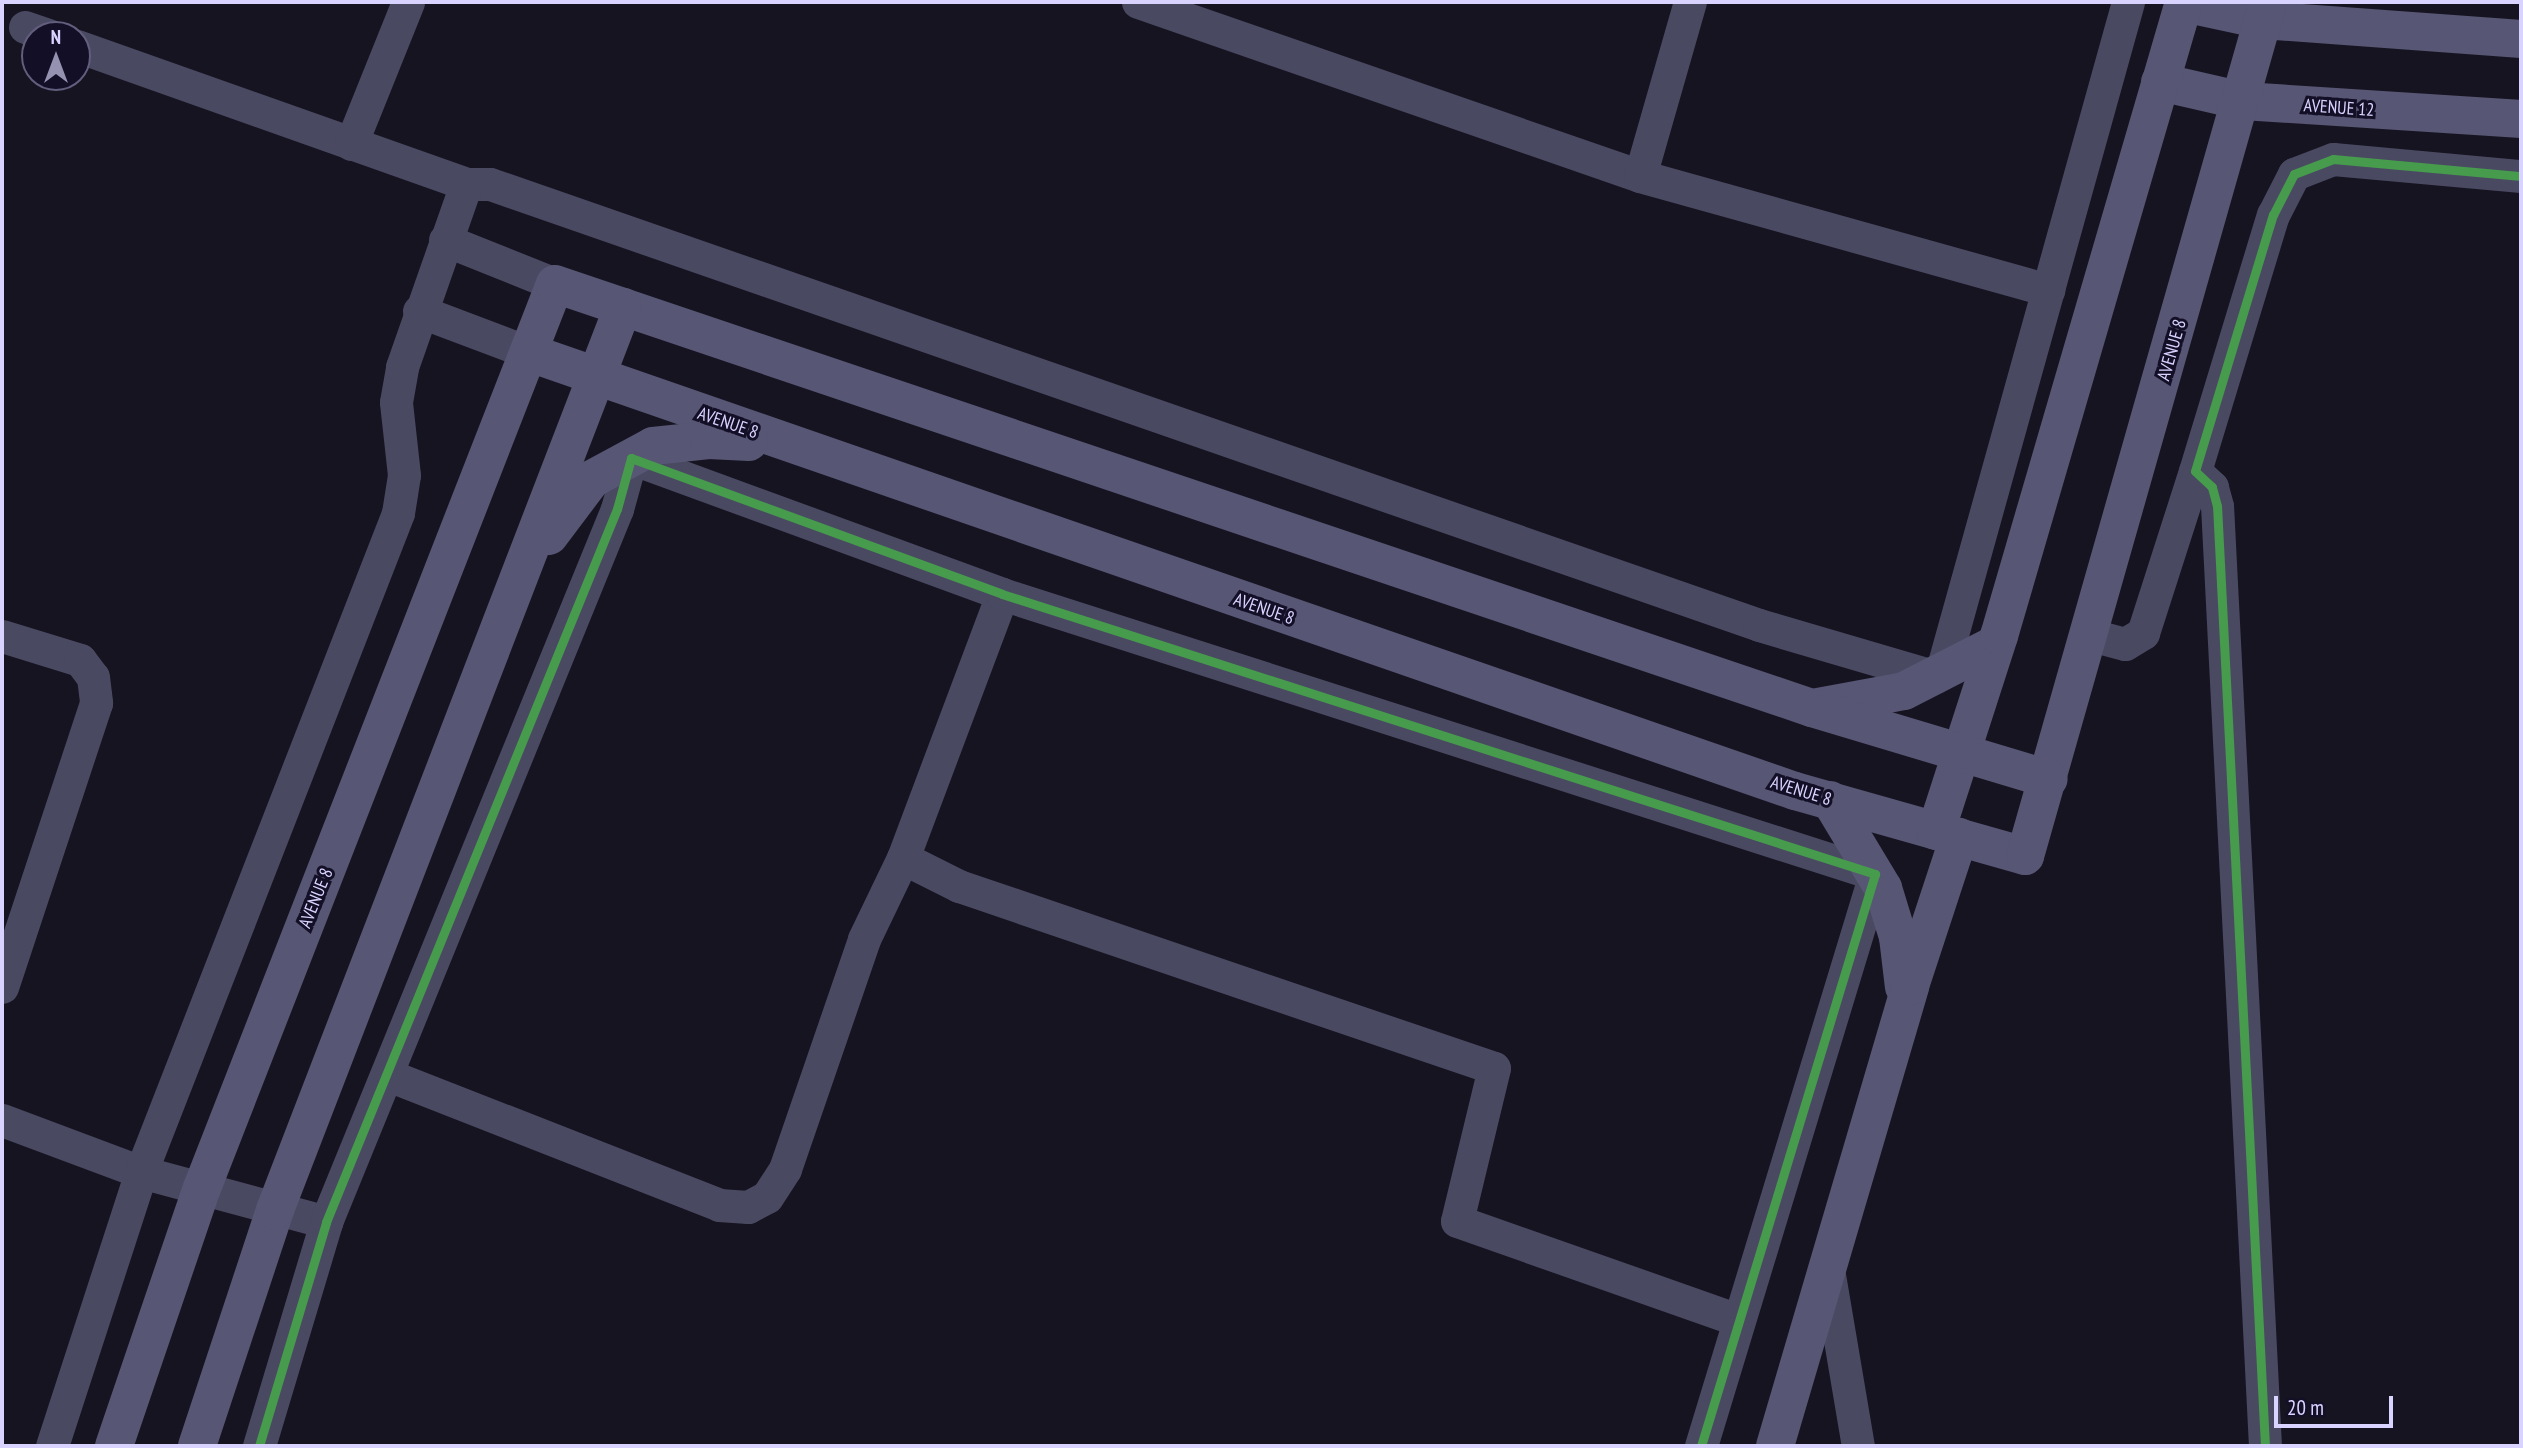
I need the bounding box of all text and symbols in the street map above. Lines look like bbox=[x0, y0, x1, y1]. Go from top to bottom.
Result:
north arrow bbox=[21, 21, 91, 91]
text: N bbox=[51, 25, 61, 49]
street label: AVENUE 12 bbox=[2303, 95, 2375, 121]
street label: AVENUE 8 bbox=[2153, 317, 2191, 383]
street label: AVENUE 8 bbox=[695, 403, 761, 443]
street label: AVENUE 8 bbox=[1231, 589, 1297, 629]
street label: AVENUE 8 bbox=[1768, 772, 1834, 810]
street label: AVENUE 8 bbox=[294, 865, 338, 931]
scale bar bbox=[2278, 1382, 2397, 1426]
text: 20 m bbox=[2287, 1394, 2324, 1421]

